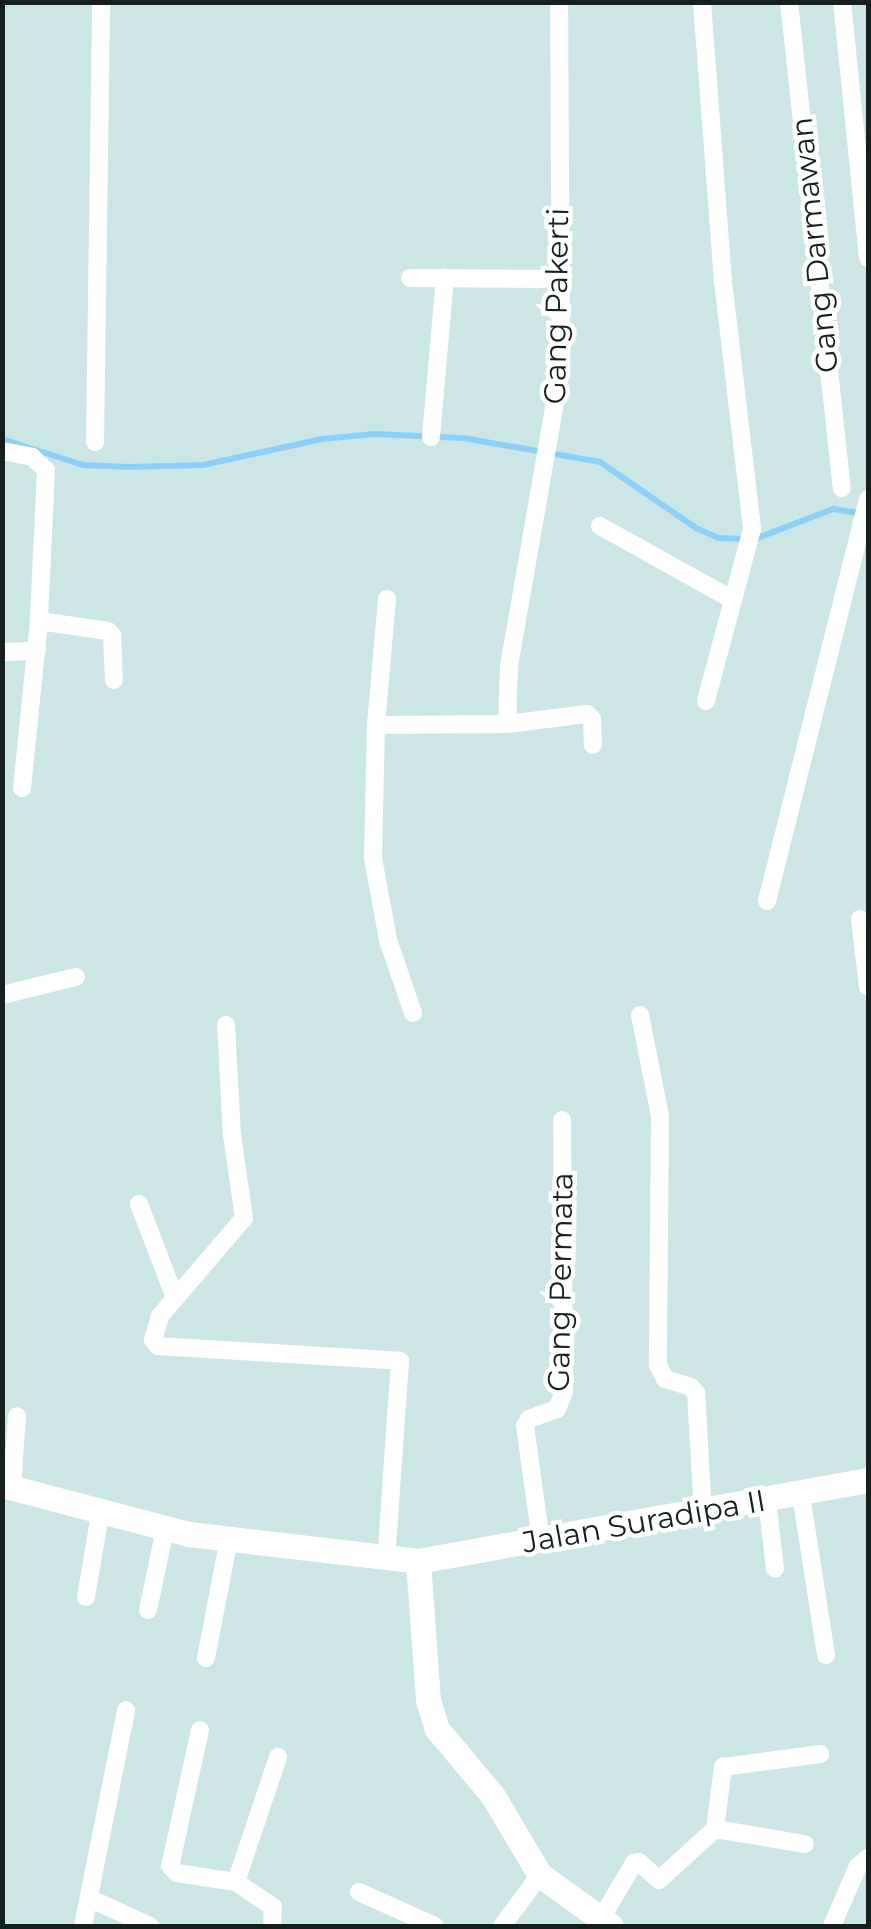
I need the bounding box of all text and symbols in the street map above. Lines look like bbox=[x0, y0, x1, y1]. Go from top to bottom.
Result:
street label: Gang Darmawan bbox=[784, 115, 846, 375]
street label: Gang Pakerti bbox=[537, 207, 577, 405]
street label: Gang Permata bbox=[541, 1172, 581, 1392]
street label: Jalan Suradipa II bbox=[520, 1483, 768, 1561]

